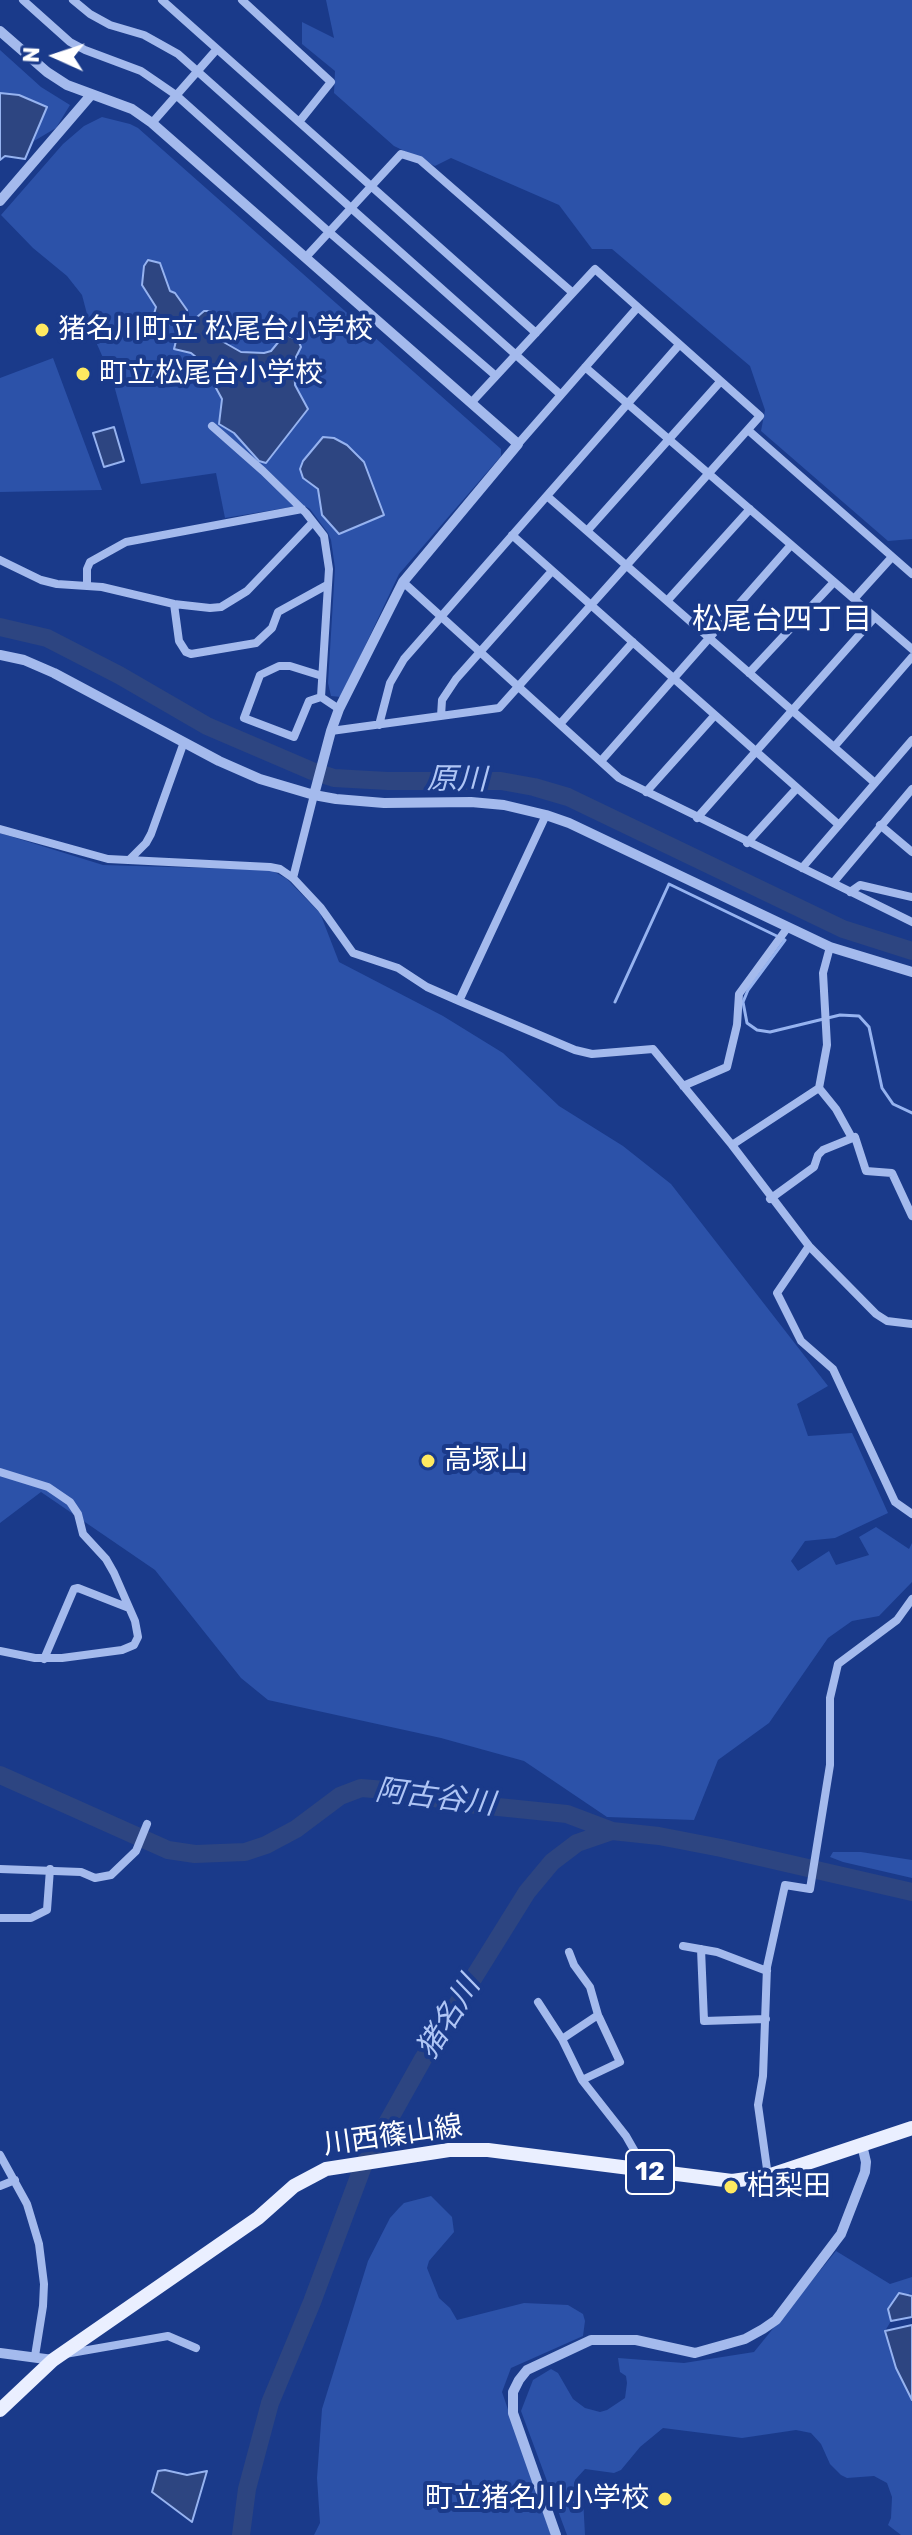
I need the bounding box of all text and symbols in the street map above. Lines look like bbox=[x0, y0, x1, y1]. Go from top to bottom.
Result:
north arrow bbox=[16, 16, 96, 96]
text: N bbox=[18, 46, 45, 63]
place label: 猪名川町立 松尾台小学校 bbox=[58, 313, 373, 347]
marker: 猪名川町立 松尾台小学校 bbox=[33, 321, 51, 339]
place label: 町立松尾台小学校 bbox=[99, 357, 323, 391]
marker: 町立松尾台小学校 bbox=[74, 365, 92, 383]
district label: 松尾台四丁目 bbox=[692, 602, 872, 638]
water label: 原川 bbox=[427, 761, 487, 799]
place label: 高塚山 bbox=[444, 1444, 528, 1478]
marker: 高塚山 bbox=[419, 1452, 437, 1470]
water label: 阿古谷川 bbox=[373, 1773, 497, 1823]
water label: 猪名川 bbox=[410, 1970, 488, 2066]
street label: 川西篠山線 bbox=[321, 2110, 465, 2162]
road number: 12 bbox=[626, 2150, 674, 2194]
place label: 柏梨田 bbox=[747, 2170, 831, 2204]
marker: 柏梨田 bbox=[722, 2178, 740, 2196]
place label: 町立猪名川小学校 bbox=[425, 2482, 649, 2516]
marker: 町立猪名川小学校 bbox=[656, 2490, 674, 2508]

